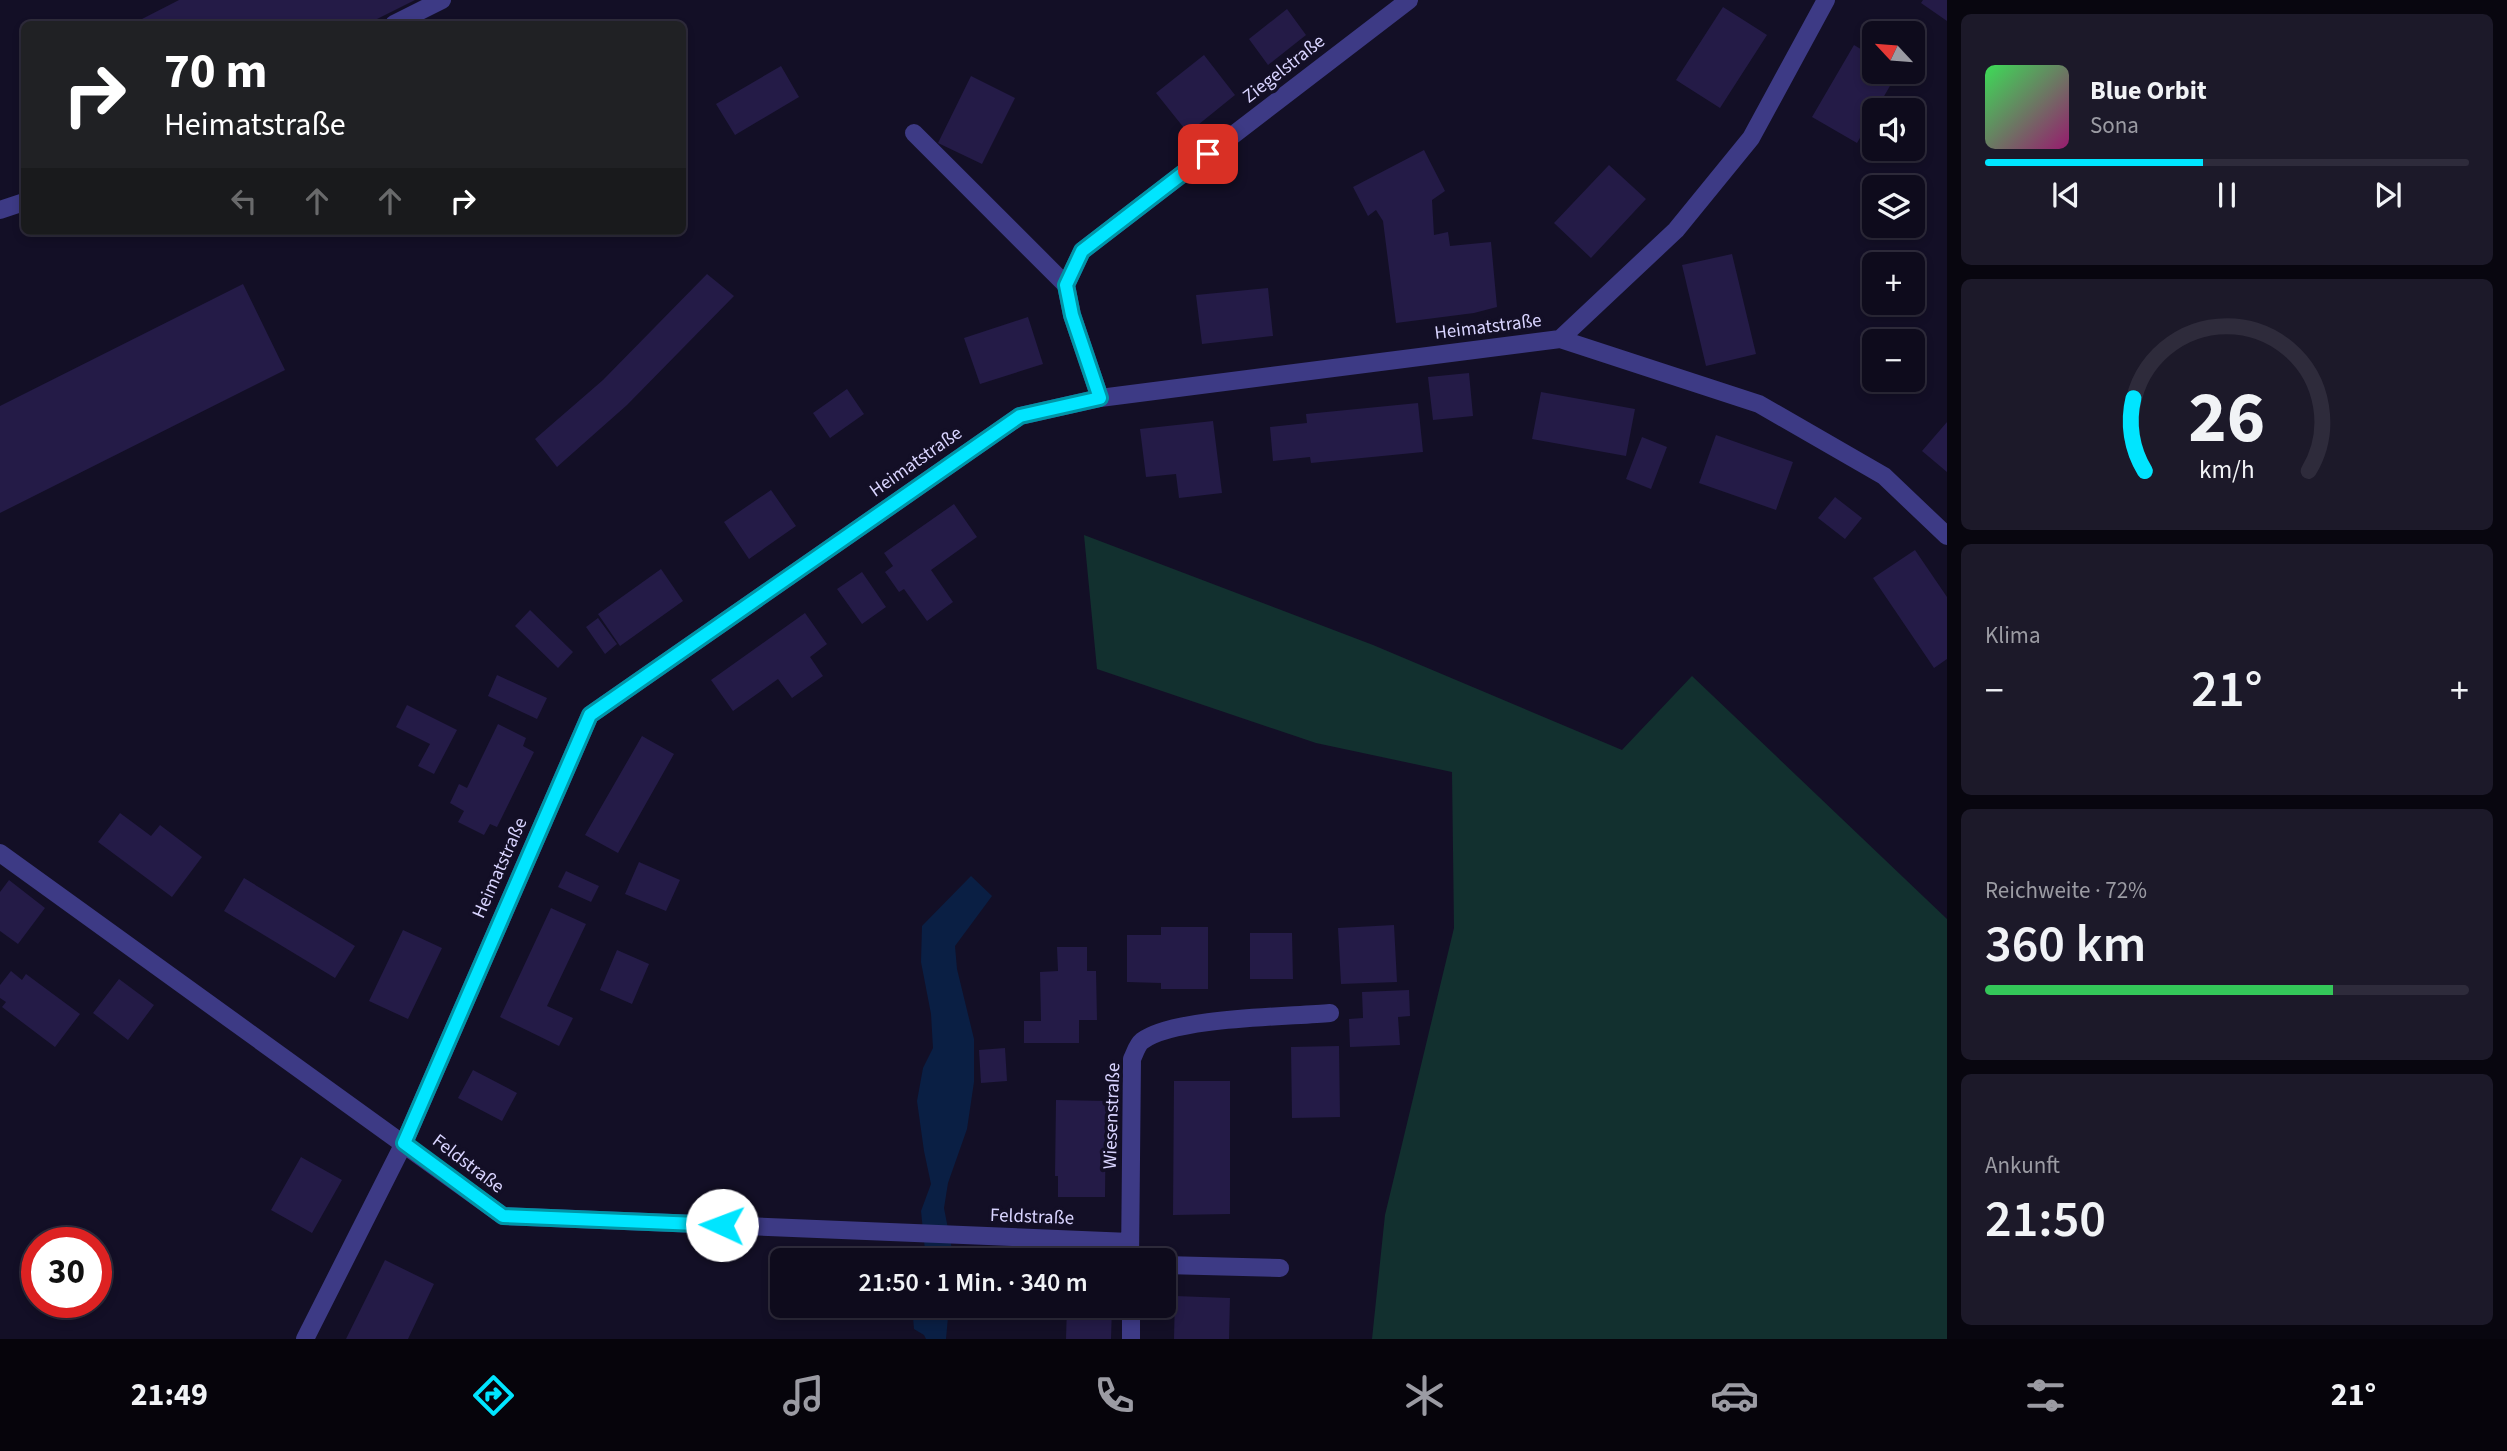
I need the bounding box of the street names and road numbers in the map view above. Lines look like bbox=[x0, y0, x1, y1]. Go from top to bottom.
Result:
street label: Ziegelstraße bbox=[1237, 28, 1331, 110]
street label: Heimatstraße bbox=[1433, 307, 1543, 347]
street label: Heimatstraße bbox=[864, 420, 968, 504]
street label: Heimatstraße bbox=[466, 813, 534, 923]
street label: Wiesenstraße bbox=[1097, 1062, 1127, 1170]
street label: Feldstraße bbox=[426, 1128, 510, 1200]
street label: Feldstraße bbox=[990, 1202, 1074, 1232]

